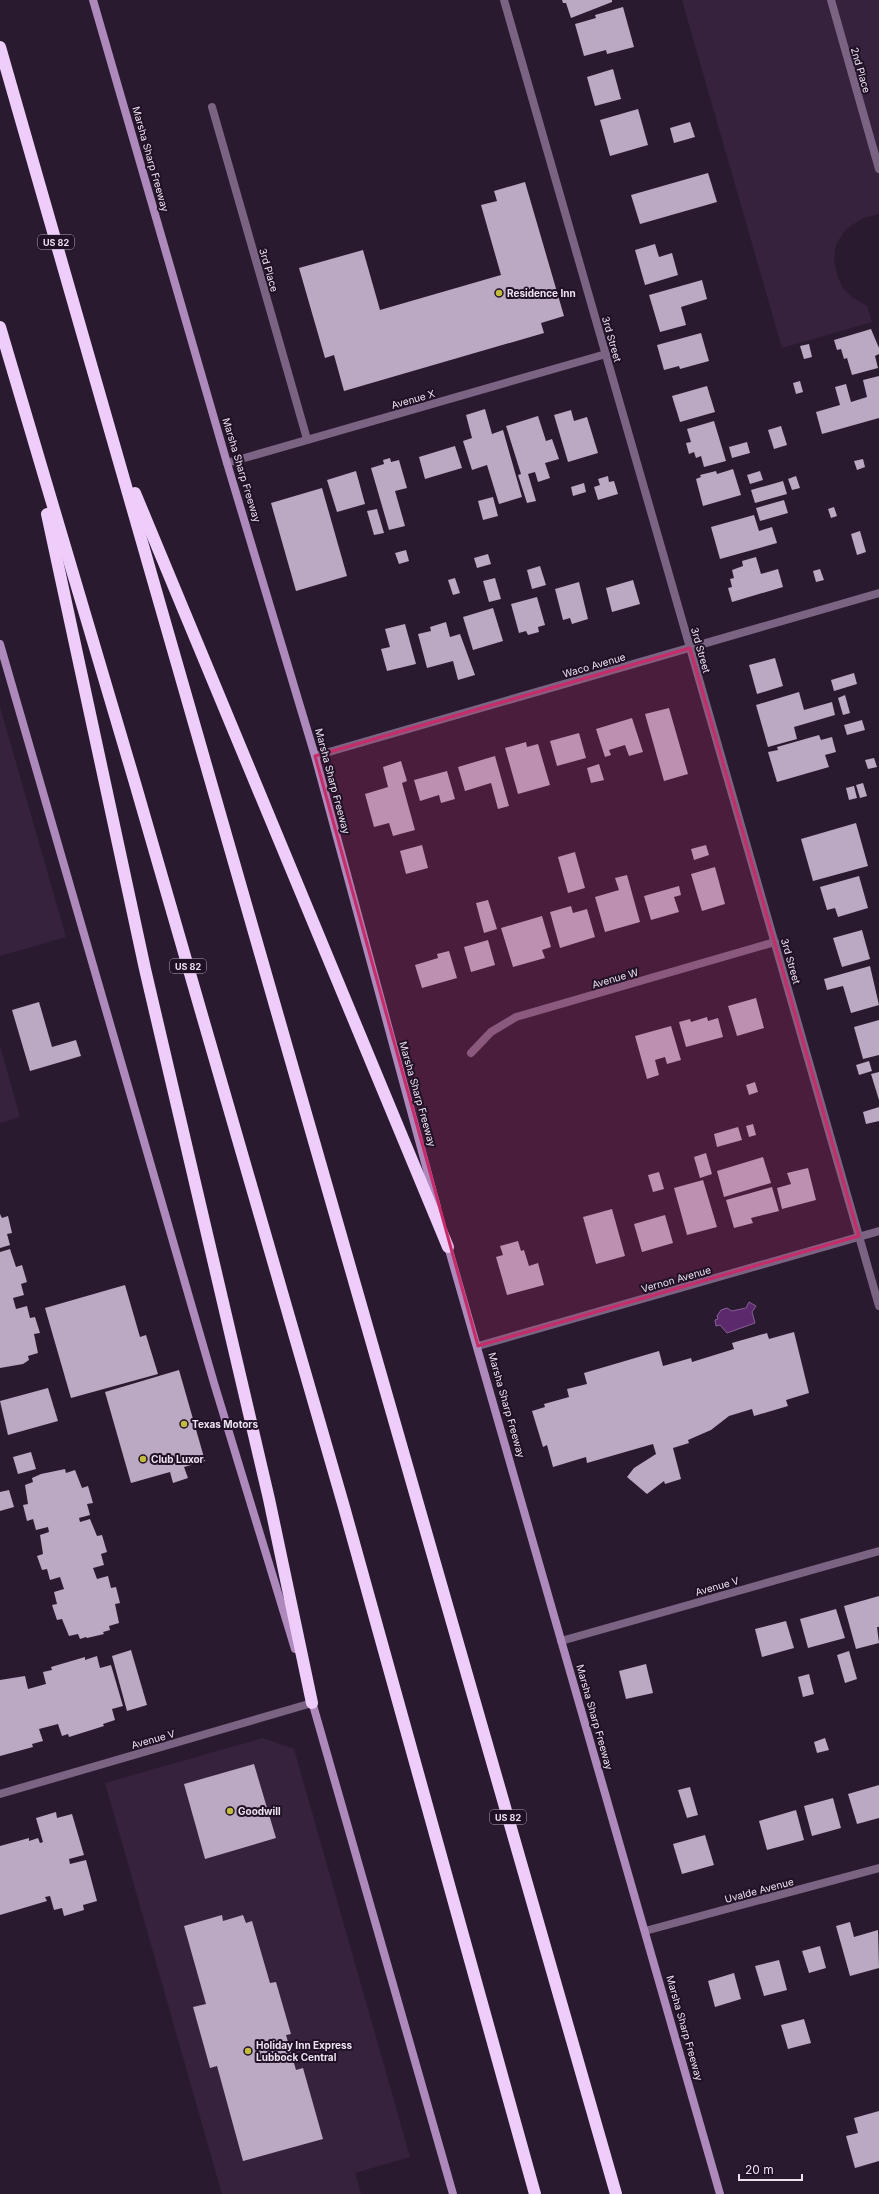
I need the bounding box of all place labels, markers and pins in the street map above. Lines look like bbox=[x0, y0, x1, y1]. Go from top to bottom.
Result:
place label: Residence Inn bbox=[507, 287, 576, 299]
marker: Residence Inn bbox=[494, 288, 504, 298]
place label: Texas Motors bbox=[192, 1418, 258, 1430]
marker: Texas Motors bbox=[179, 1419, 189, 1429]
place label: Club Luxor bbox=[151, 1453, 204, 1465]
marker: Club Luxor bbox=[138, 1454, 148, 1464]
place label: Goodwill bbox=[238, 1805, 281, 1817]
marker: Goodwill bbox=[225, 1806, 235, 1816]
place label: Holiday Inn Express Lubbock Central bbox=[256, 2039, 353, 2063]
marker: Holiday Inn Express Lubbock Central bbox=[243, 2046, 253, 2056]

